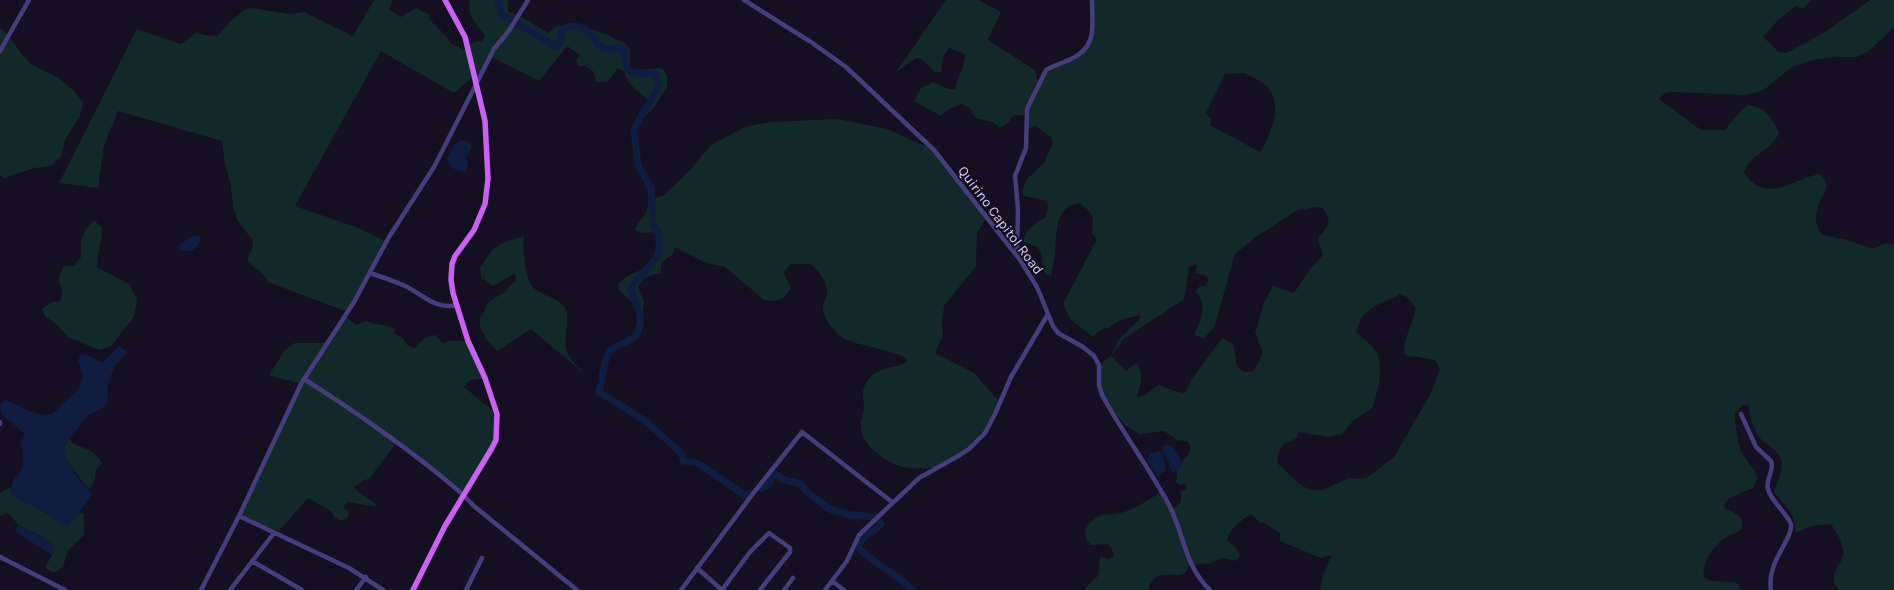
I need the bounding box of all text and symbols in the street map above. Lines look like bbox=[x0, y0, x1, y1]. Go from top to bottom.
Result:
street label: Quirino Capitol Road bbox=[954, 163, 1047, 278]

